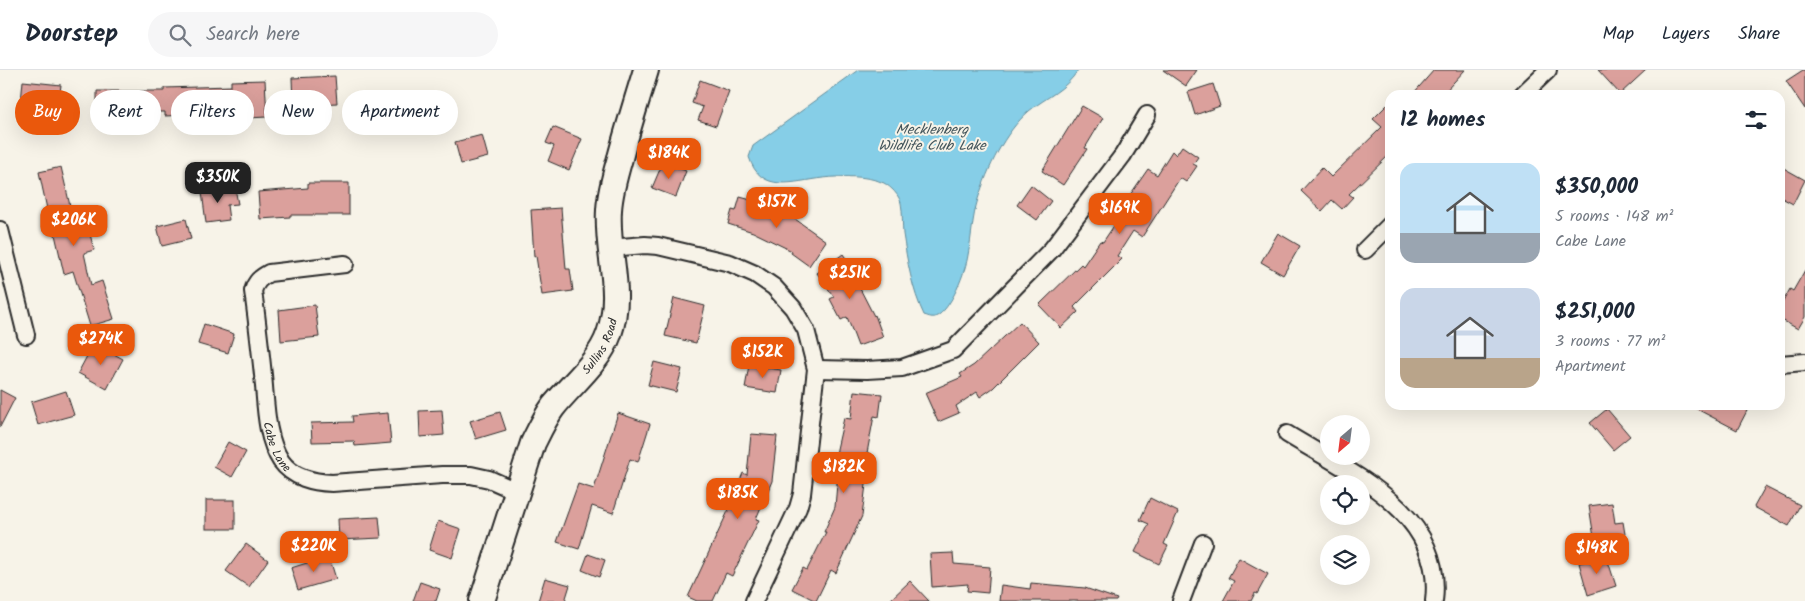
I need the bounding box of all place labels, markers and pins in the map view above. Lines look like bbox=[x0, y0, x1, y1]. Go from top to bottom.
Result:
pin: $184K bbox=[634, 138, 704, 180]
pin: $350K bbox=[183, 162, 253, 204]
pin: $157K bbox=[742, 186, 812, 229]
pin: $169K bbox=[1085, 192, 1155, 235]
pin: $206K bbox=[39, 204, 109, 247]
pin: $251K bbox=[815, 258, 885, 300]
pin: $274K bbox=[66, 324, 136, 366]
pin: $152K bbox=[728, 336, 798, 379]
pin: $182K bbox=[809, 452, 879, 494]
pin: $185K bbox=[703, 478, 773, 520]
pin: $220K bbox=[279, 530, 349, 573]
pin: $148K bbox=[1562, 532, 1632, 575]

